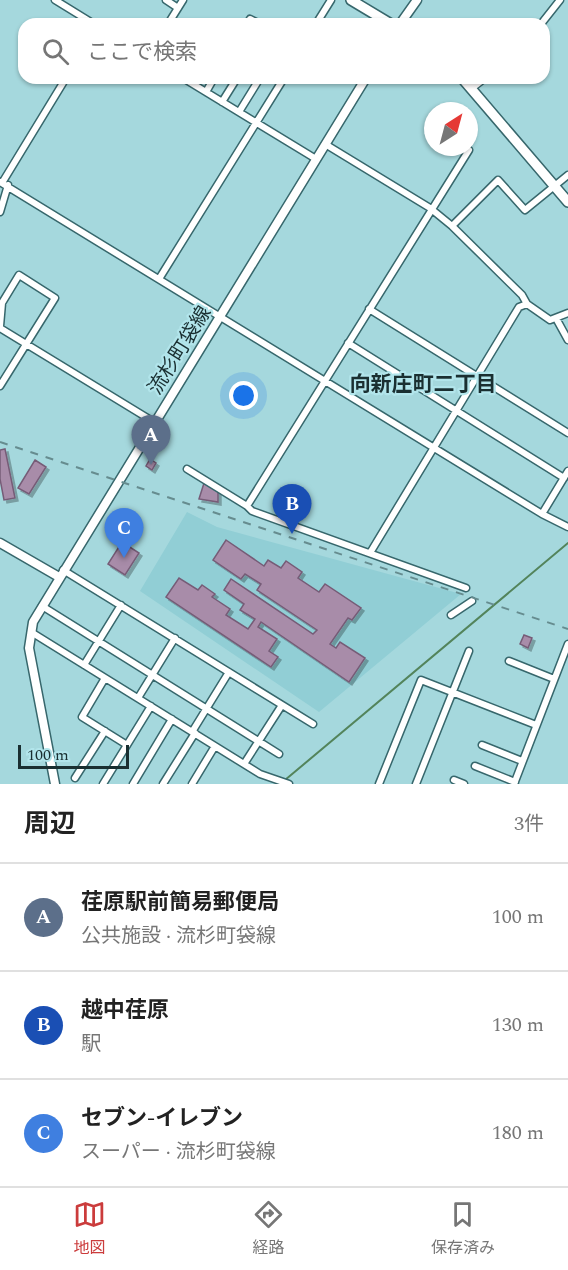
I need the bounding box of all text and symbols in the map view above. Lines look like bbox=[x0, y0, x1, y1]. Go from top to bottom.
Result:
search box bbox=[18, 18, 550, 84]
icon: search bbox=[39, 35, 72, 68]
text: ここで検索 bbox=[87, 36, 197, 69]
north arrow bbox=[424, 102, 478, 156]
street label: 流杉町袋線 bbox=[141, 300, 219, 401]
district label: 向新庄町二丁目 bbox=[350, 369, 497, 401]
your location bbox=[229, 381, 258, 410]
pin: A bbox=[132, 416, 170, 465]
pin: B bbox=[272, 484, 312, 534]
pin: C bbox=[104, 508, 144, 558]
scale bar bbox=[18, 742, 129, 770]
text: 100 m bbox=[27, 743, 69, 767]
text: 周辺 bbox=[24, 804, 76, 844]
text: 3件 bbox=[514, 809, 544, 839]
text: 荏原駅前簡易郵便局 bbox=[81, 886, 279, 919]
text: A bbox=[36, 902, 51, 932]
text: 100 m bbox=[492, 902, 544, 932]
text: 公共施設 · 流杉町袋線 bbox=[81, 921, 276, 951]
text: 越中荏原 bbox=[81, 994, 169, 1027]
text: B bbox=[36, 1010, 51, 1040]
text: 130 m bbox=[492, 1010, 544, 1040]
text: 駅 bbox=[81, 1029, 101, 1059]
text: セブン-イレブン bbox=[81, 1102, 243, 1135]
text: C bbox=[36, 1118, 51, 1148]
text: 180 m bbox=[492, 1118, 544, 1148]
text: スーパー · 流杉町袋線 bbox=[81, 1137, 276, 1167]
tab: 地図 bbox=[73, 1198, 106, 1260]
tab: 経路 bbox=[252, 1198, 285, 1260]
tab: 保存済み bbox=[431, 1198, 495, 1260]

